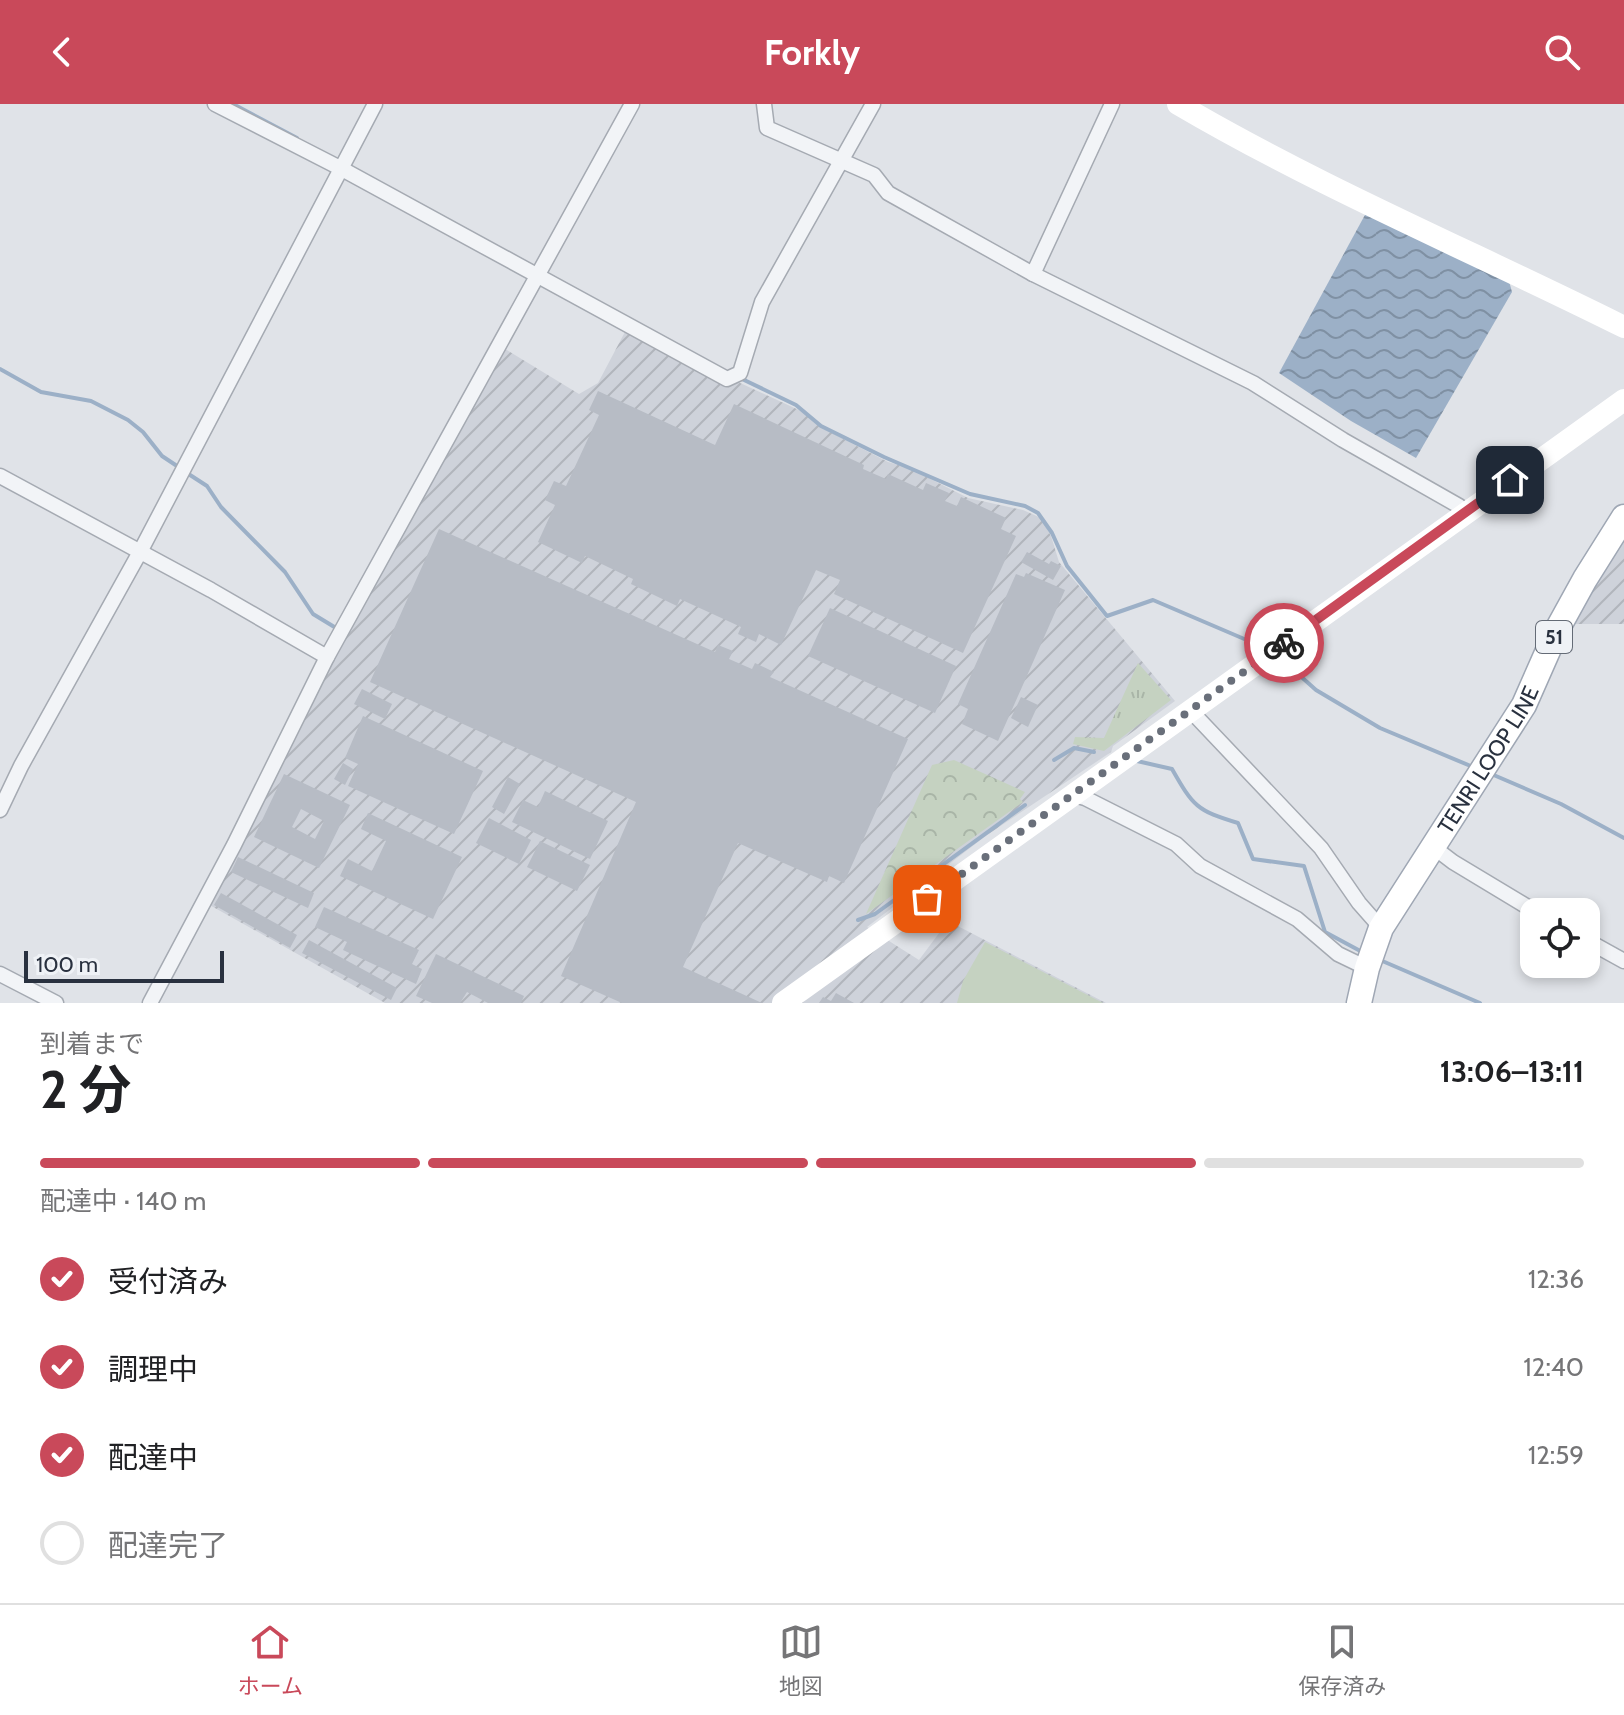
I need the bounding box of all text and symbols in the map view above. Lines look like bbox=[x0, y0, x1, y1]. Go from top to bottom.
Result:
icon: back bbox=[40, 30, 84, 74]
text: Forkly bbox=[764, 30, 860, 74]
icon: search bbox=[1540, 30, 1584, 74]
pin bbox=[1476, 446, 1544, 514]
icon: home bbox=[1488, 458, 1532, 502]
courier bbox=[1244, 603, 1324, 683]
icon: bike bbox=[1262, 621, 1306, 665]
road number: 51 bbox=[1536, 621, 1572, 653]
street label: TENRI LOOP LINE bbox=[1432, 682, 1544, 839]
pin bbox=[893, 865, 961, 933]
icon: bag bbox=[905, 877, 949, 921]
map controls bbox=[1520, 898, 1600, 978]
button: locate bbox=[1520, 898, 1600, 978]
scale bar bbox=[24, 947, 224, 983]
text: 100 m bbox=[36, 951, 98, 978]
text: 到着まで bbox=[40, 1028, 144, 1060]
text: 13:06–13:11 bbox=[1440, 1053, 1584, 1090]
text: 2 分 bbox=[40, 1058, 131, 1121]
text: 配達中 · 140 m bbox=[40, 1185, 206, 1217]
icon: check bbox=[40, 1257, 84, 1301]
text: 受付済み bbox=[108, 1263, 228, 1300]
text: 12:36 bbox=[1528, 1263, 1584, 1295]
icon: check bbox=[40, 1345, 84, 1389]
text: 調理中 bbox=[108, 1351, 198, 1388]
text: 12:40 bbox=[1523, 1351, 1584, 1383]
icon: check bbox=[40, 1433, 84, 1477]
text: 配達中 bbox=[108, 1439, 198, 1476]
text: 12:59 bbox=[1528, 1439, 1584, 1471]
text: 配達完了 bbox=[108, 1527, 228, 1564]
tab: ホーム bbox=[238, 1620, 303, 1700]
tab: 地図 bbox=[779, 1620, 823, 1700]
tab: 保存済み bbox=[1298, 1620, 1386, 1700]

